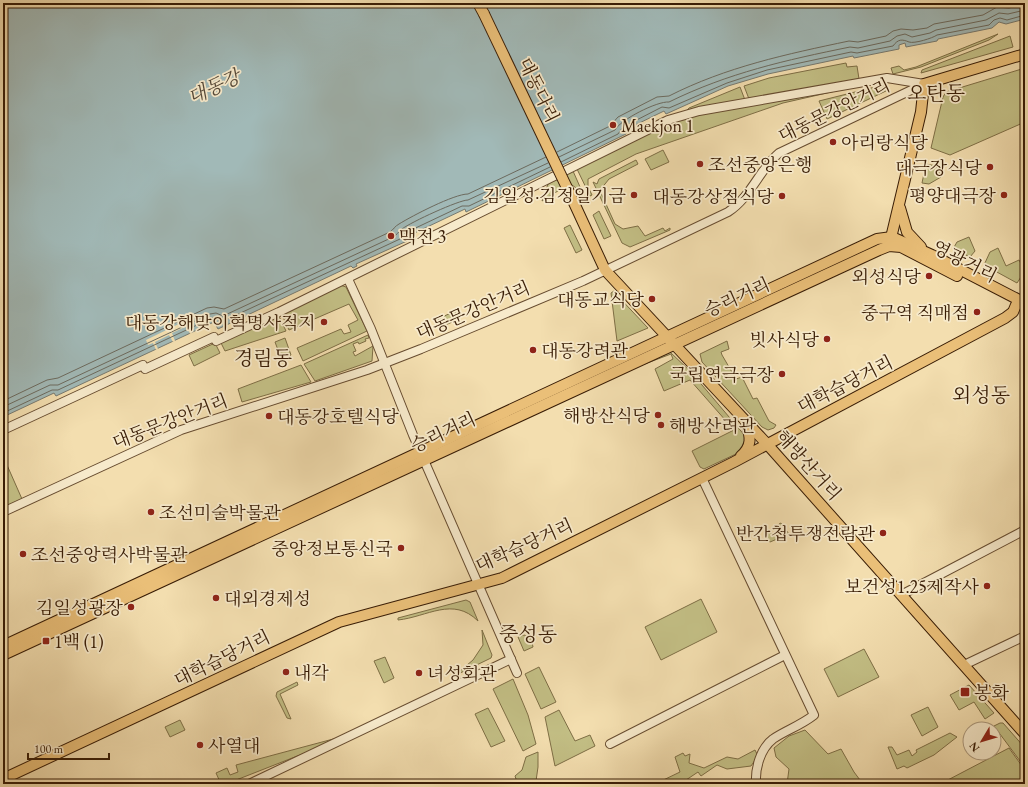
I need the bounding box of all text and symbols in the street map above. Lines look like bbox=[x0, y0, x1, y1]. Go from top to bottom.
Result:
street label: 대동다리 bbox=[513, 54, 565, 126]
water label: 대동강 bbox=[184, 63, 247, 110]
street label: 대동문강안거리 bbox=[774, 73, 894, 147]
district label: 오탄동 bbox=[907, 80, 965, 106]
place label: Maekjon 1 bbox=[621, 114, 694, 137]
marker: Maekjon 1 bbox=[608, 120, 618, 130]
place label: 아리랑식당 bbox=[841, 131, 929, 154]
marker: 아리랑식당 bbox=[828, 137, 838, 147]
place label: 조선중앙은행 bbox=[708, 153, 812, 176]
place label: 대극장식당 bbox=[895, 156, 983, 179]
marker: 조선중앙은행 bbox=[695, 159, 705, 169]
marker: 대극장식당 bbox=[985, 162, 995, 172]
place label: 김일성·김정일기금 bbox=[483, 184, 627, 207]
place label: 평양대극장 bbox=[909, 184, 997, 207]
place label: 대동강상점식당 bbox=[652, 185, 775, 208]
marker: 김일성·김정일기금 bbox=[629, 190, 639, 200]
marker: 평양대극장 bbox=[999, 190, 1009, 200]
marker: 대동강상점식당 bbox=[777, 191, 787, 201]
place label: 맥전 3 bbox=[399, 225, 446, 248]
marker: 맥전 3 bbox=[386, 231, 396, 241]
street label: 영광거리 bbox=[929, 235, 1001, 287]
place label: 외성식당 bbox=[851, 265, 922, 288]
marker: 외성식당 bbox=[924, 271, 934, 281]
street label: 승리거리 bbox=[701, 272, 773, 322]
street label: 대동문강안거리 bbox=[412, 276, 534, 344]
place label: 대동교식당 bbox=[557, 288, 645, 311]
marker: 대동교식당 bbox=[647, 294, 657, 304]
place label: 중구역 직매점 bbox=[861, 301, 969, 324]
marker: 중구역 직매점 bbox=[972, 307, 982, 317]
place label: 대동강해맞이혁명사적지 bbox=[125, 311, 316, 334]
marker: 대동강해맞이혁명사적지 bbox=[319, 317, 329, 327]
place label: 빗사식당 bbox=[749, 328, 820, 351]
marker: 빗사식당 bbox=[822, 334, 832, 344]
place label: 대동강려관 bbox=[541, 339, 629, 362]
district label: 경림동 bbox=[234, 345, 292, 371]
marker: 대동강려관 bbox=[528, 345, 538, 355]
street label: 대학습당거리 bbox=[793, 350, 897, 418]
place label: 국립연극극장 bbox=[670, 363, 775, 386]
marker: 국립연극극장 bbox=[777, 369, 787, 379]
district label: 외성동 bbox=[952, 382, 1010, 408]
street label: 대동문강안거리 bbox=[109, 388, 231, 454]
place label: 해방산식당 bbox=[563, 404, 651, 427]
place label: 대동강호텔식당 bbox=[277, 405, 399, 428]
street label: 승리거리 bbox=[407, 407, 479, 457]
marker: 해방산식당 bbox=[653, 410, 663, 420]
marker: 대동강호텔식당 bbox=[264, 411, 274, 421]
place label: 해방산려관 bbox=[669, 414, 757, 437]
marker: 해방산려관 bbox=[656, 420, 666, 430]
street label: 해방산거리 bbox=[771, 425, 847, 505]
place label: 조선미술박물관 bbox=[159, 501, 281, 524]
marker: 조선미술박물관 bbox=[146, 507, 156, 517]
street label: 대학습당거리 bbox=[472, 513, 576, 577]
place label: 반간첩투쟁전람관 bbox=[736, 522, 876, 545]
marker: 반간첩투쟁전람관 bbox=[878, 528, 888, 538]
place label: 중앙정보통신국 bbox=[271, 537, 393, 560]
place label: 조선중앙력사박물관 bbox=[31, 543, 188, 566]
marker: 중앙정보통신국 bbox=[396, 543, 406, 553]
marker: 조선중앙력사박물관 bbox=[18, 549, 28, 559]
place label: 보건성1.25제작사 bbox=[845, 575, 980, 598]
marker: 보건성1.25제작사 bbox=[982, 581, 992, 591]
place label: 대외경제성 bbox=[224, 587, 311, 610]
marker: 대외경제성 bbox=[211, 593, 221, 603]
place label: 김일성광장 bbox=[36, 596, 124, 619]
marker: 김일성광장 bbox=[126, 602, 136, 612]
district label: 중성동 bbox=[499, 621, 557, 647]
street label: 대학습당거리 bbox=[170, 625, 274, 691]
place label: 1백 (1) bbox=[54, 630, 104, 653]
marker: 1백 (1) bbox=[41, 636, 51, 646]
place label: 내각 bbox=[294, 661, 329, 684]
place label: 녀성회관 bbox=[427, 662, 497, 685]
marker: 내각 bbox=[281, 667, 291, 677]
marker: 녀성회관 bbox=[414, 668, 424, 678]
place label: 봉화 bbox=[974, 681, 1009, 704]
marker: 봉화 bbox=[959, 686, 971, 698]
north arrow bbox=[962, 721, 1002, 761]
place label: 사열대 bbox=[208, 734, 260, 757]
scale bar bbox=[28, 735, 109, 761]
text: N bbox=[966, 739, 982, 755]
marker: 사열대 bbox=[195, 740, 205, 750]
text: 100 m bbox=[34, 741, 64, 757]

